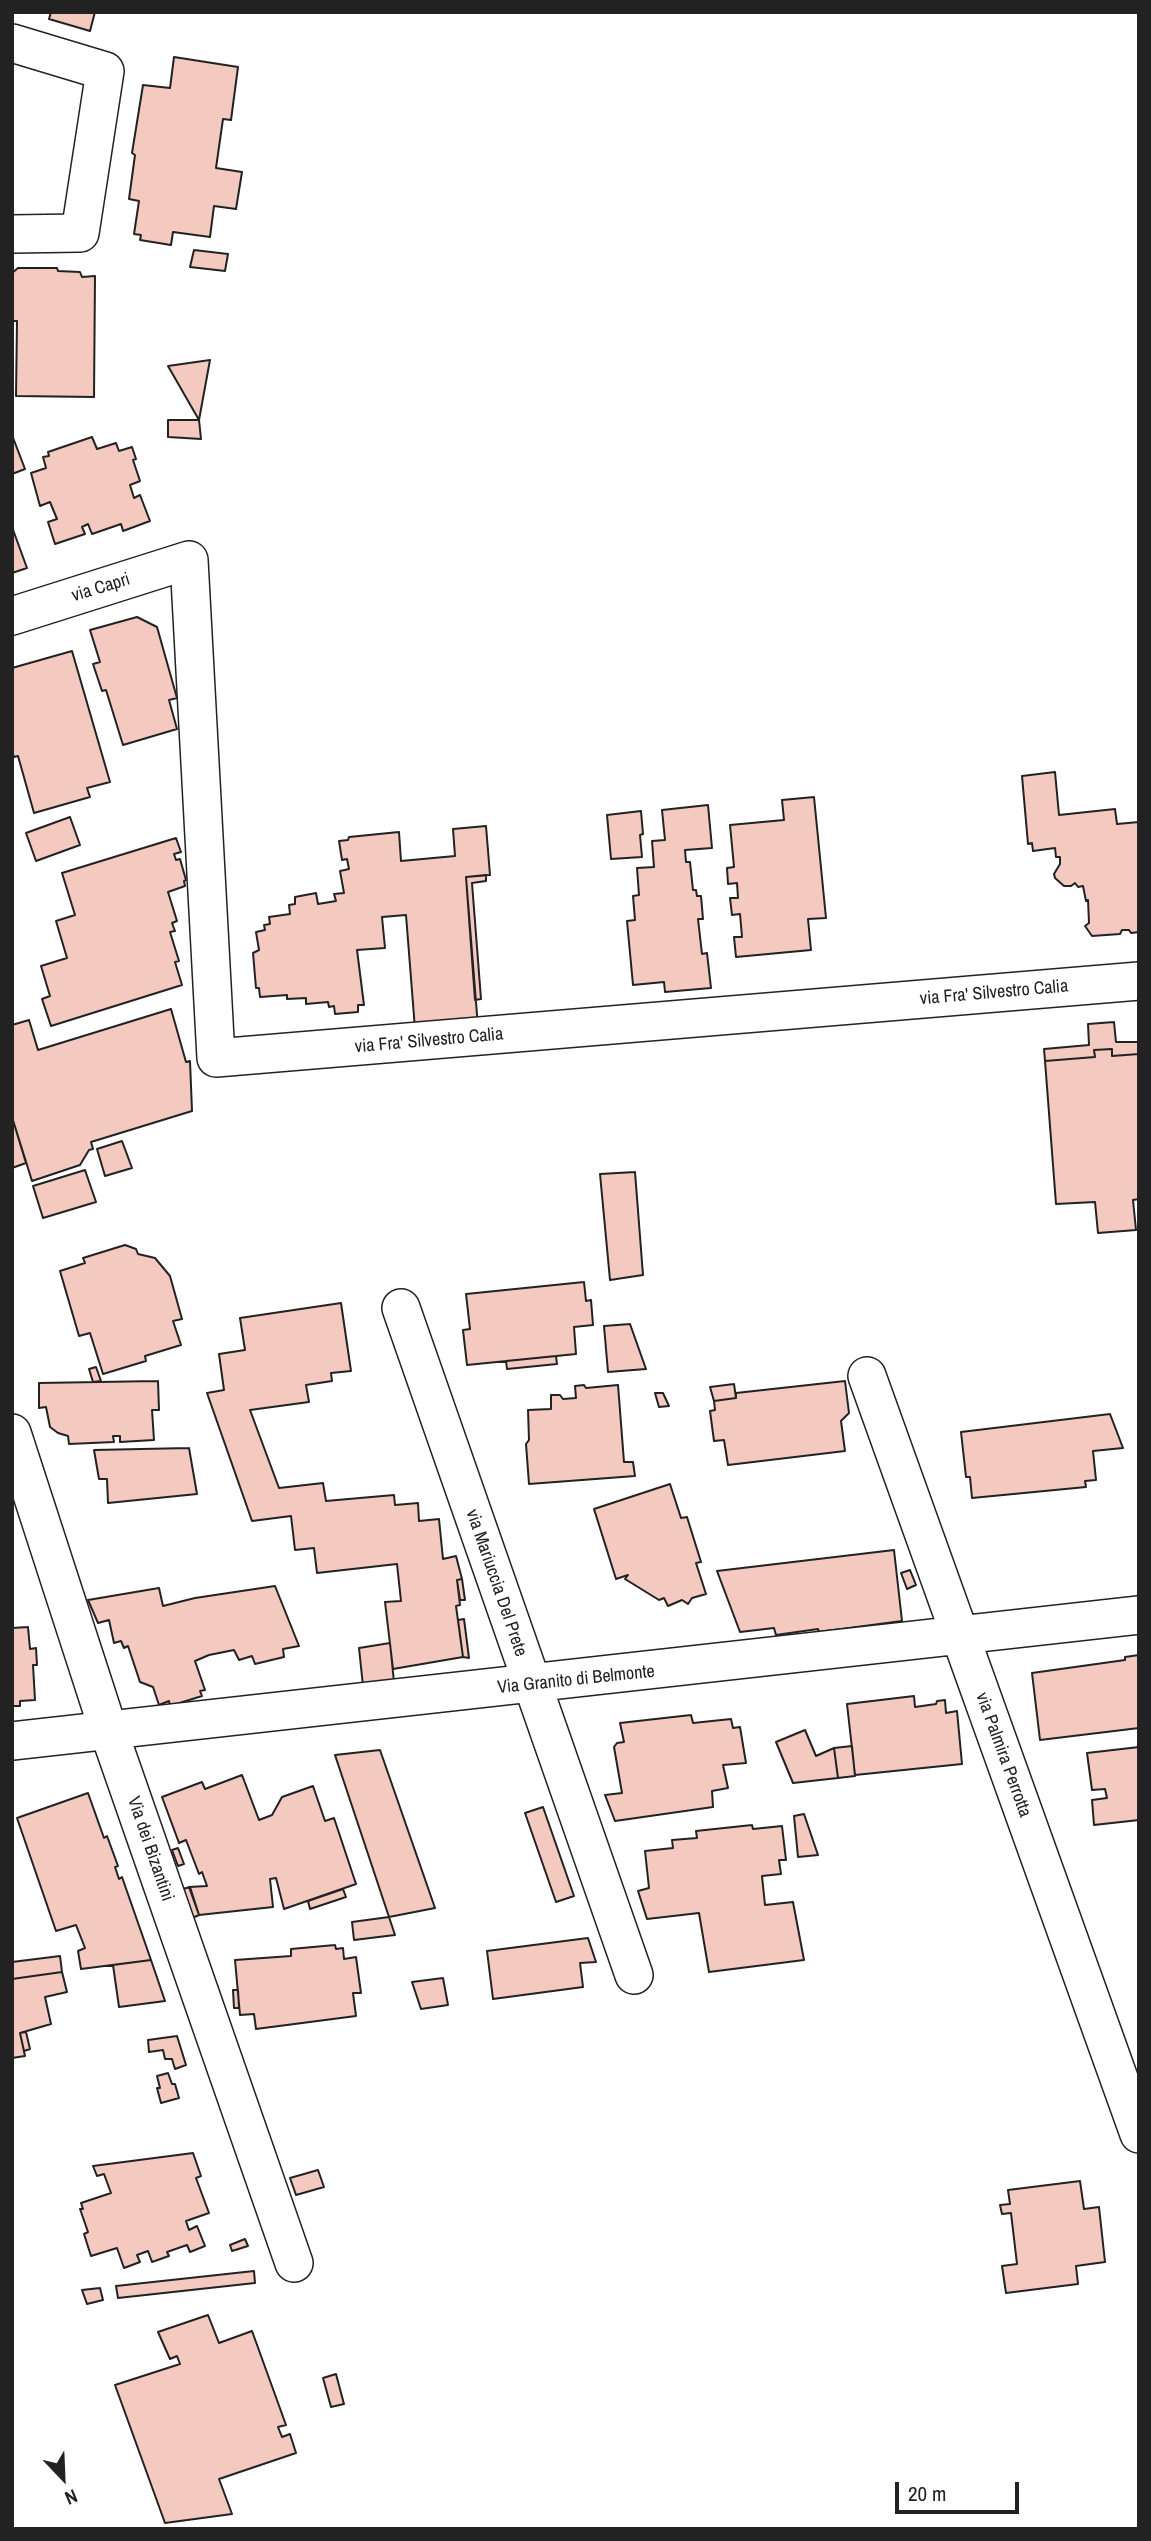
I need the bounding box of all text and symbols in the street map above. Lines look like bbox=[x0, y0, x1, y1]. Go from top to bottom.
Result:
street label: via Capri bbox=[69, 569, 133, 607]
street label: via Fra' Silvestro Calia bbox=[919, 976, 1069, 1010]
street label: via Fra' Silvestro Calia bbox=[354, 1024, 504, 1058]
street label: via Mariuccia Del Prete bbox=[461, 1507, 531, 1659]
street label: Via Granito di Belmonte bbox=[496, 1661, 656, 1699]
street label: via Palmira Perrotta bbox=[970, 1690, 1036, 1820]
street label: Via dei Bizantini bbox=[122, 1794, 178, 1904]
north arrow bbox=[28, 2443, 98, 2513]
scale bar bbox=[899, 2468, 1023, 2512]
text: 20 m bbox=[908, 2479, 946, 2508]
text: N bbox=[61, 2483, 81, 2511]

